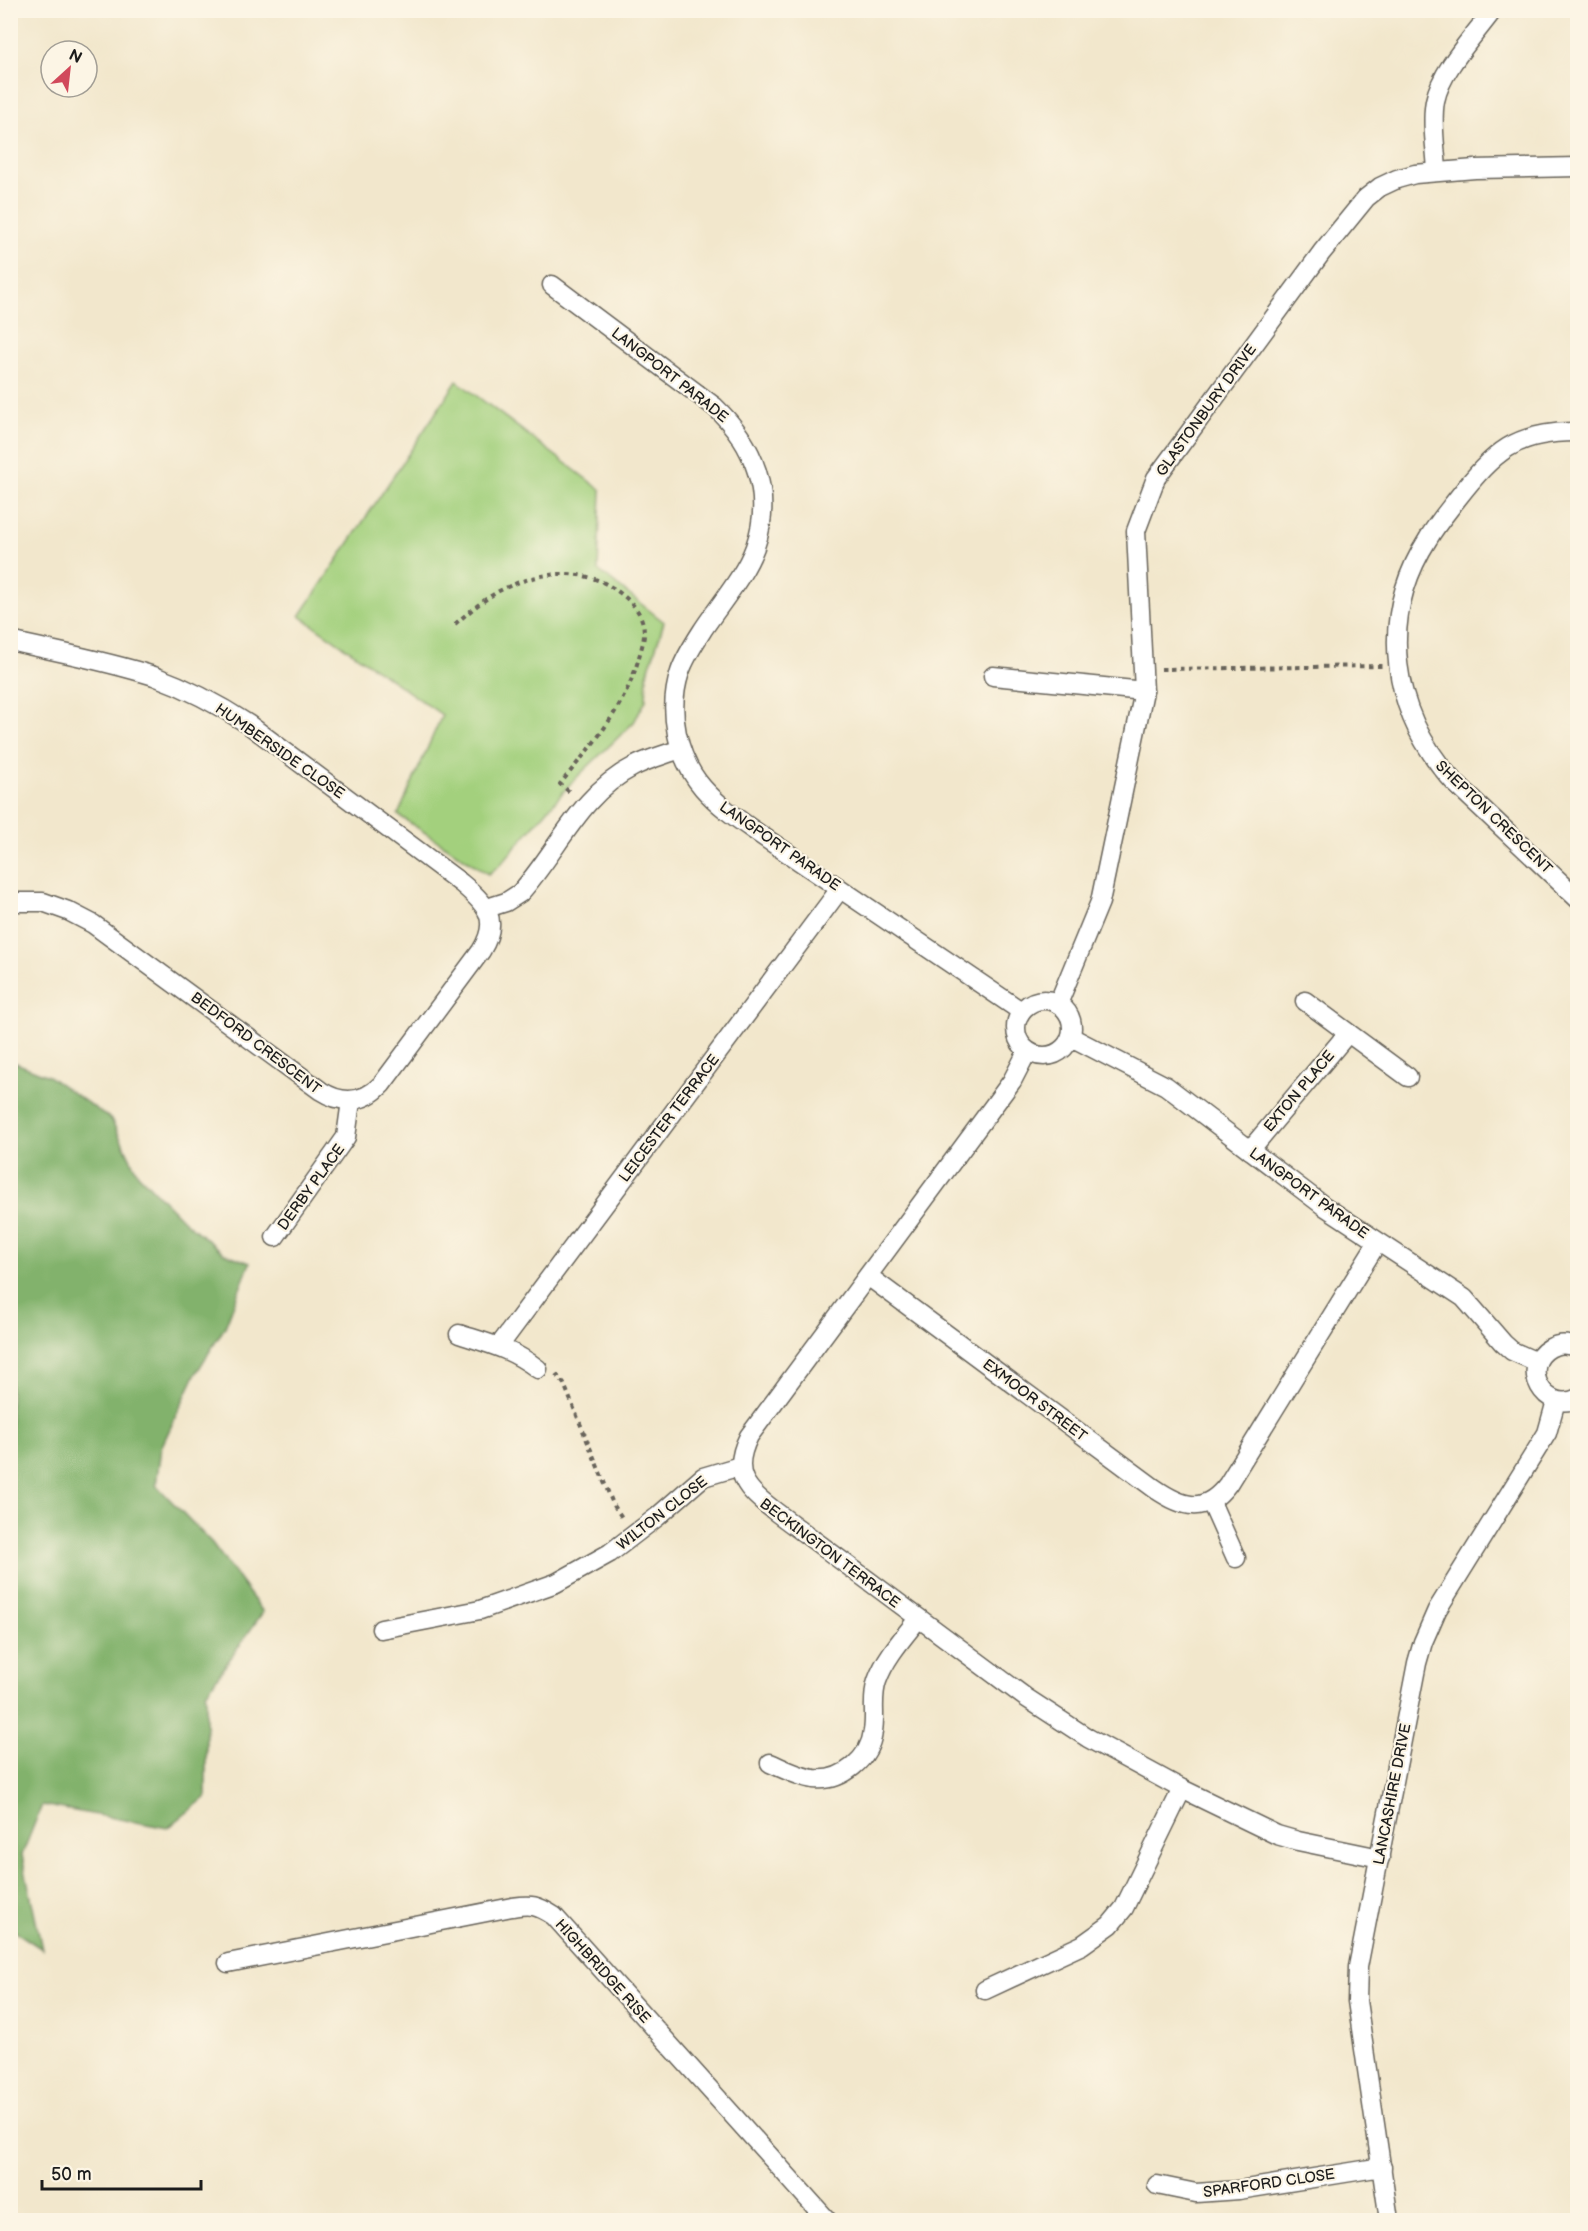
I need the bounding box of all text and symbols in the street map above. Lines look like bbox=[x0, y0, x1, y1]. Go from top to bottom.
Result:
north arrow bbox=[39, 39, 99, 99]
text: N bbox=[65, 46, 85, 68]
street label: LANGPORT PARADE bbox=[607, 324, 732, 427]
street label: GLASTONBURY DRIVE bbox=[1152, 340, 1261, 480]
street label: HUMBERSIDE CLOSE bbox=[211, 700, 348, 803]
street label: SHEPTON CRESCENT bbox=[1431, 757, 1556, 878]
street label: LANGPORT PARADE bbox=[716, 798, 844, 895]
street label: BEDFORD CRESCENT bbox=[187, 988, 325, 1099]
street label: EXTON PLACE bbox=[1260, 1047, 1339, 1136]
street label: LEICESTER TERRACE bbox=[615, 1051, 724, 1186]
street label: DERBY PLACE bbox=[274, 1140, 349, 1234]
street label: LANGPORT PARADE bbox=[1245, 1144, 1372, 1243]
street label: EXMOOR STREET bbox=[979, 1355, 1091, 1446]
street label: WILTON CLOSE bbox=[613, 1472, 711, 1555]
street label: BECKINGTON TERRACE bbox=[756, 1494, 904, 1612]
street label: LANCASHIRE DRIVE bbox=[1369, 1722, 1416, 1866]
street label: HIGHBRIDGE RISE bbox=[551, 1915, 654, 2027]
scale bar bbox=[42, 2153, 201, 2191]
text: 50 m bbox=[51, 2164, 92, 2185]
street label: SPARFORD CLOSE bbox=[1202, 2165, 1336, 2202]

